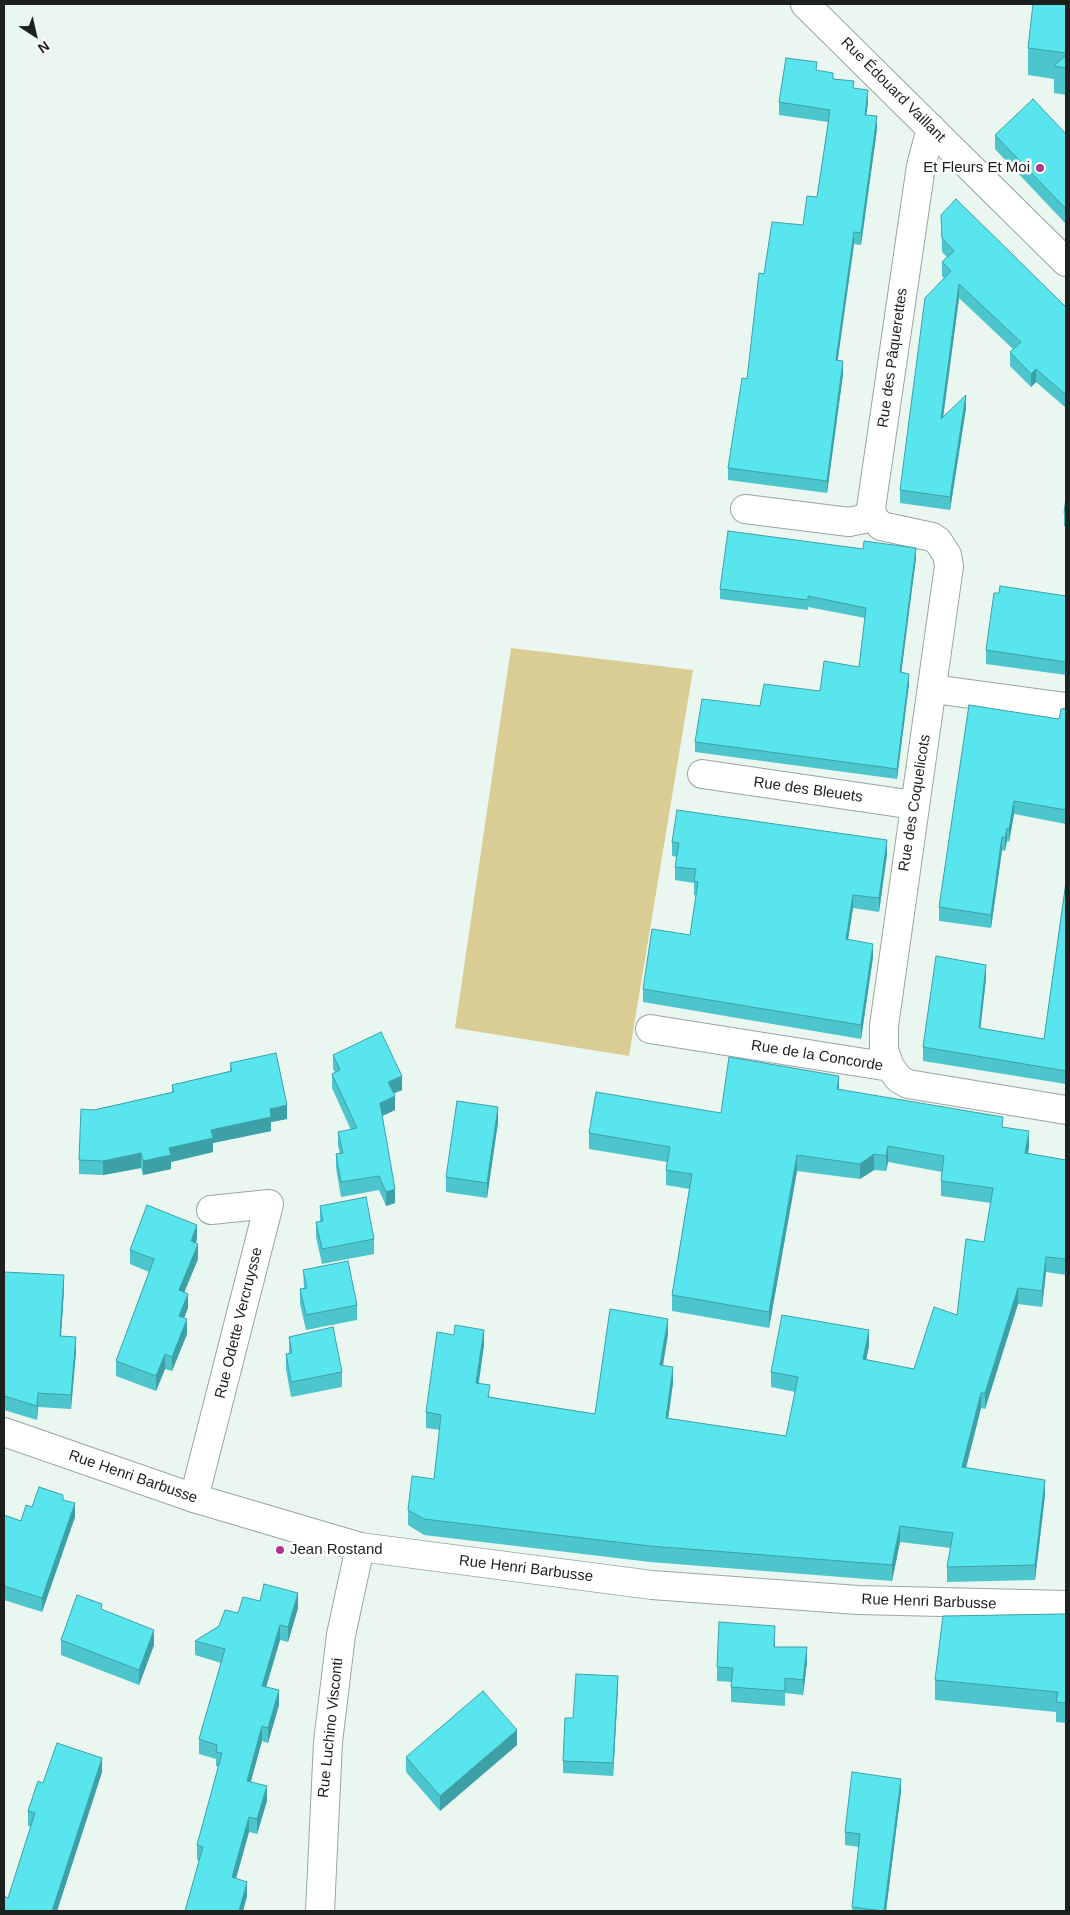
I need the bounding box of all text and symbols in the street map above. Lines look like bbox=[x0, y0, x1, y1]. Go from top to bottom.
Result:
north arrow bbox=[10, 10, 60, 60]
street label: Rue Édouard Vaillant bbox=[837, 34, 949, 146]
text: N bbox=[35, 38, 52, 57]
place label: Et Fleurs Et Moi bbox=[923, 159, 1030, 177]
marker: Et Fleurs Et Moi bbox=[1034, 162, 1046, 174]
street label: Rue des Pâquerettes bbox=[874, 287, 912, 429]
street label: Rue des Coquelicots bbox=[895, 733, 935, 873]
street label: Rue des Bleuets bbox=[752, 773, 864, 807]
street label: Rue de la Concorde bbox=[750, 1037, 884, 1075]
street label: Rue Odette Vercruysse bbox=[212, 1246, 266, 1400]
street label: Rue Henri Barbusse bbox=[66, 1447, 200, 1507]
place label: Jean Rostand bbox=[290, 1541, 383, 1559]
marker: Jean Rostand bbox=[274, 1544, 286, 1556]
street label: Rue Henri Barbusse bbox=[458, 1552, 594, 1586]
street label: Rue Henri Barbusse bbox=[861, 1591, 997, 1613]
street label: Rue Luchino Visconti bbox=[315, 1657, 347, 1799]

